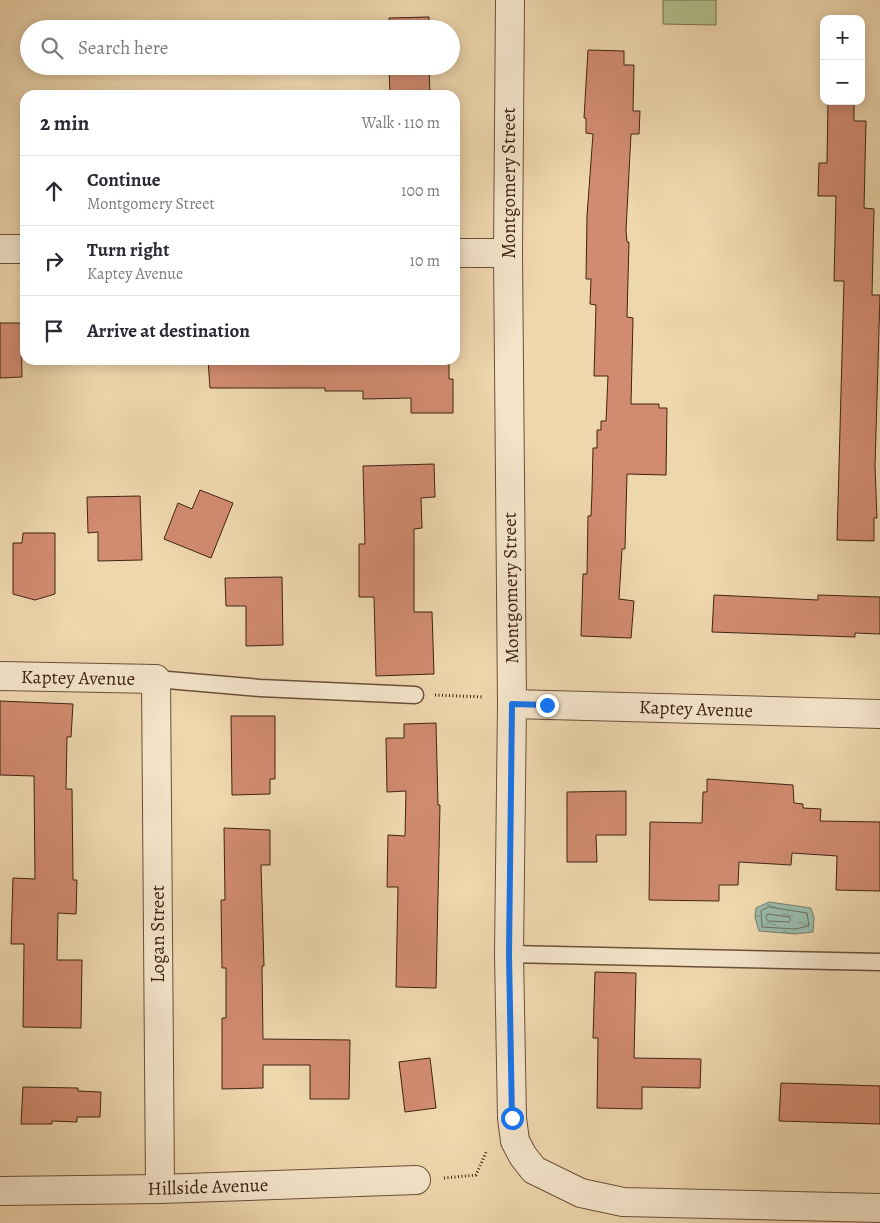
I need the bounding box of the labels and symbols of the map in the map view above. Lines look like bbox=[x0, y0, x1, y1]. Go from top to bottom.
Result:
street label: Montgomery Street bbox=[496, 107, 522, 259]
street label: Montgomery Street bbox=[497, 512, 525, 664]
street label: Kaptey Avenue bbox=[21, 664, 135, 692]
route end bbox=[536, 694, 559, 717]
street label: Kaptey Avenue bbox=[638, 694, 754, 724]
street label: Logan Street bbox=[145, 885, 171, 983]
route start bbox=[501, 1107, 524, 1130]
street label: Hillside Avenue bbox=[147, 1172, 269, 1202]

